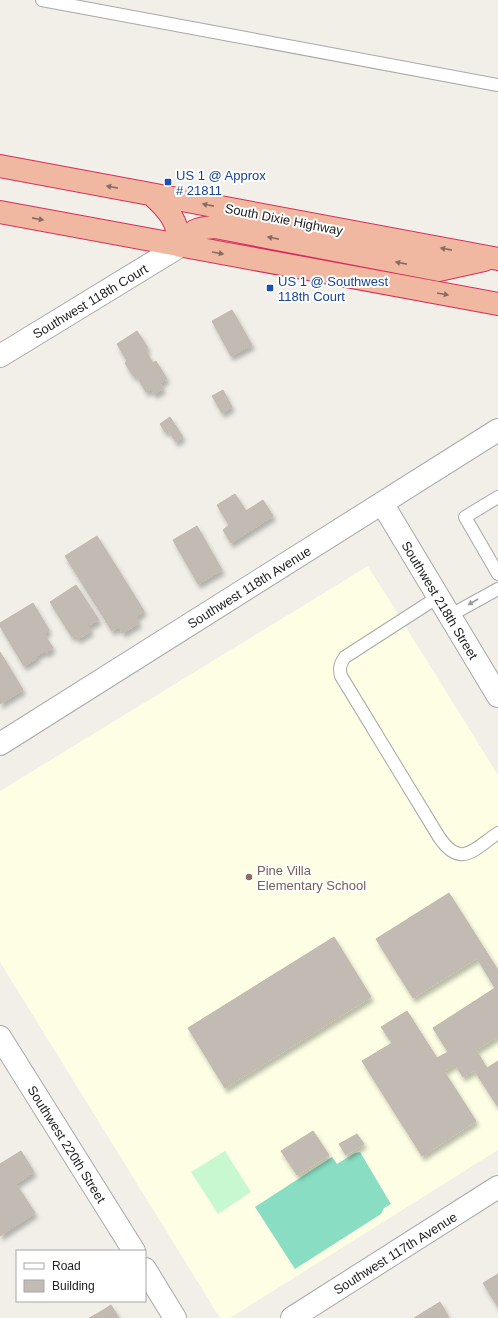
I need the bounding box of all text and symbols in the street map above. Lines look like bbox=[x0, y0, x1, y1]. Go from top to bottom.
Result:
place label: US 1 @ Approx # 21811 bbox=[176, 168, 266, 198]
marker: US 1 @ Approx # 21811 bbox=[163, 177, 173, 187]
one-way arrow bbox=[106, 184, 118, 190]
street label: South Dixie Highway bbox=[224, 201, 345, 238]
one-way arrow bbox=[202, 202, 214, 208]
one-way arrow bbox=[32, 217, 44, 223]
one-way arrow bbox=[267, 235, 279, 241]
one-way arrow bbox=[440, 246, 452, 252]
one-way arrow bbox=[212, 250, 224, 256]
one-way arrow bbox=[395, 259, 407, 265]
street label: Southwest 118th Court bbox=[30, 261, 151, 342]
place label: US 1 @ Southwest 118th Court bbox=[278, 274, 388, 304]
marker: US 1 @ Southwest 118th Court bbox=[265, 283, 275, 293]
one-way arrow bbox=[436, 291, 449, 297]
street label: Southwest 218th Street bbox=[398, 538, 481, 662]
street label: Southwest 118th Avenue bbox=[185, 543, 314, 632]
one-way arrow bbox=[467, 599, 479, 606]
place label: Pine Villa Elementary School bbox=[257, 863, 366, 893]
marker: Pine Villa Elementary School bbox=[244, 872, 254, 882]
street label: Southwest 220th Street bbox=[24, 1083, 109, 1206]
street label: Southwest 117th Avenue bbox=[331, 1209, 460, 1298]
legend bbox=[16, 1250, 146, 1302]
text: Road bbox=[52, 1259, 81, 1273]
text: Building bbox=[52, 1279, 95, 1293]

